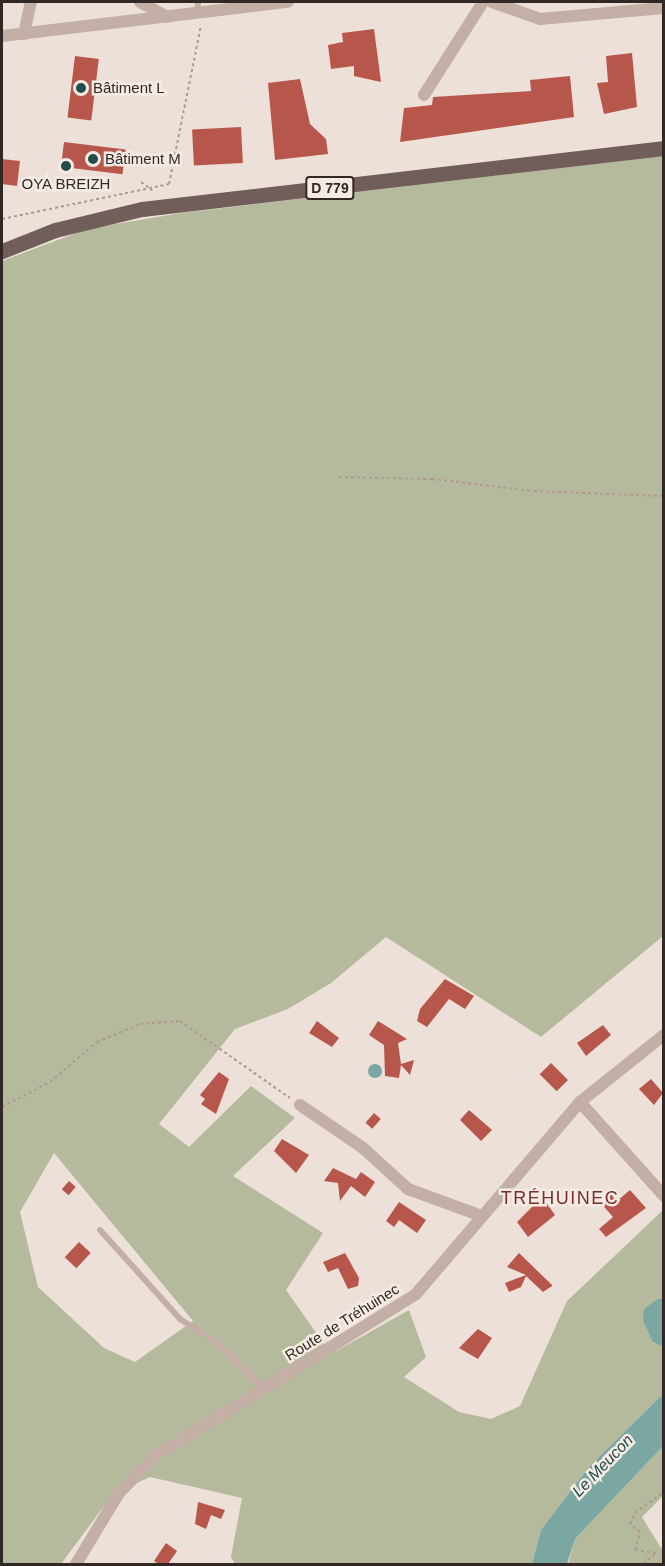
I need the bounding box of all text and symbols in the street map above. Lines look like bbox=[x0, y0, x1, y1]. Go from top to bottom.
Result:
place label: Bâtiment L bbox=[93, 79, 165, 97]
marker: Bâtiment L bbox=[74, 81, 88, 95]
place label: Bâtiment M bbox=[105, 150, 181, 168]
marker: Bâtiment M bbox=[86, 152, 100, 166]
marker: OYA BREIZH bbox=[59, 159, 73, 173]
place label: OYA BREIZH bbox=[21, 175, 111, 193]
road number: D 779 bbox=[304, 177, 356, 199]
district label: TRÉHUINEC bbox=[501, 1187, 619, 1209]
street label: Route de Tréhuinec bbox=[282, 1280, 402, 1364]
water label: Le Meucon bbox=[569, 1431, 637, 1501]

